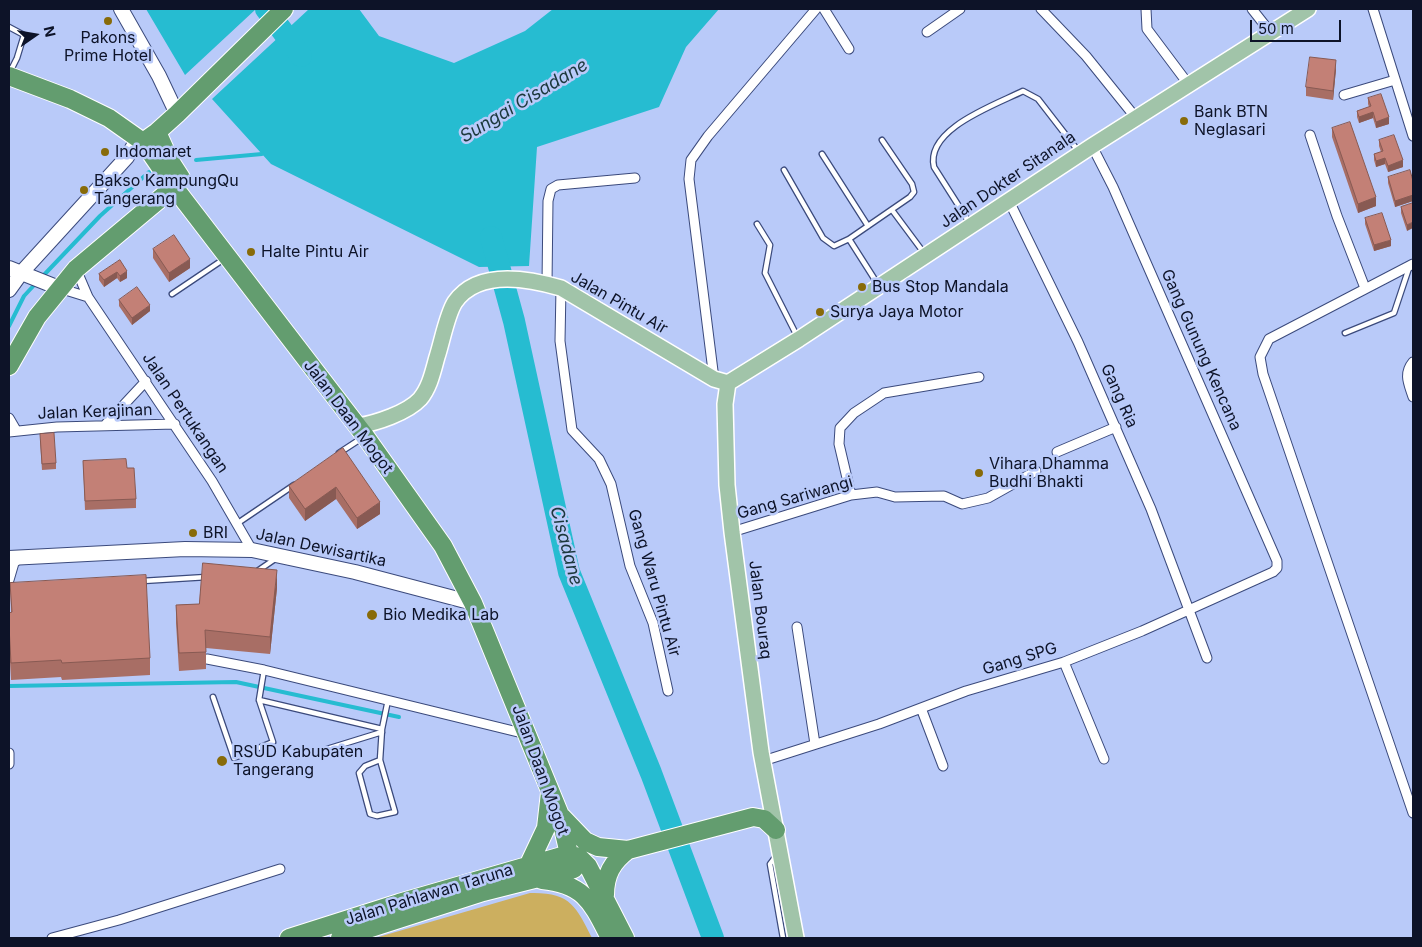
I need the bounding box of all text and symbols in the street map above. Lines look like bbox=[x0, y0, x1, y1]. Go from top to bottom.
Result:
north arrow bbox=[10, 10, 60, 60]
scale bar bbox=[1252, 10, 1343, 42]
marker: Pakons Prime Hotel bbox=[102, 15, 114, 27]
text: 50 m bbox=[1258, 19, 1294, 38]
text: N bbox=[41, 24, 60, 39]
place label: Pakons Prime Hotel bbox=[64, 28, 152, 66]
water label: Sungai Cisadane bbox=[456, 54, 592, 148]
place label: Bank BTN Neglasari bbox=[1194, 102, 1268, 140]
marker: Bank BTN Neglasari bbox=[1178, 115, 1190, 127]
street label: Jalan Dokter Sitanala bbox=[937, 127, 1079, 233]
place label: Indomaret bbox=[115, 142, 191, 162]
marker: Indomaret bbox=[99, 146, 111, 158]
place label: Bakso KampungQu Tangerang bbox=[94, 171, 239, 209]
marker: Bakso KampungQu Tangerang bbox=[78, 184, 90, 196]
place label: Halte Pintu Air bbox=[261, 242, 369, 262]
marker: Halte Pintu Air bbox=[245, 246, 257, 258]
street label: Gang Gunung Kencana bbox=[1157, 266, 1245, 434]
street label: Jalan Pintu Air bbox=[567, 268, 671, 338]
place label: Bus Stop Mandala bbox=[872, 277, 1009, 297]
marker: Bus Stop Mandala bbox=[856, 281, 868, 293]
place label: Surya Jaya Motor bbox=[830, 302, 963, 322]
marker: Surya Jaya Motor bbox=[814, 306, 826, 318]
street label: Jalan Pertukangan bbox=[138, 349, 232, 477]
street label: Jalan Daan Mogot bbox=[299, 356, 397, 478]
street label: Gang Ria bbox=[1096, 361, 1142, 431]
street label: Jalan Kerajinan bbox=[37, 400, 153, 424]
place label: Vihara Dhamma Budhi Bhakti bbox=[989, 454, 1109, 492]
marker: Vihara Dhamma Budhi Bhakti bbox=[973, 467, 985, 479]
street label: Gang Sariwangi bbox=[735, 472, 855, 524]
water label: Cisadane bbox=[545, 504, 587, 588]
street label: Gang Waru Pintu Air bbox=[624, 507, 684, 659]
place label: BRI bbox=[203, 523, 228, 543]
street label: Jalan Dewisartika bbox=[254, 525, 388, 571]
marker: BRI bbox=[187, 527, 199, 539]
street label: Jalan Bouraq bbox=[744, 560, 776, 660]
place label: Bio Medika Lab bbox=[383, 605, 499, 625]
marker: Bio Medika Lab bbox=[365, 608, 379, 622]
street label: Gang SPG bbox=[980, 639, 1060, 679]
street label: Jalan Daan Mogot bbox=[508, 702, 572, 838]
place label: RSUD Kabupaten Tangerang bbox=[233, 742, 363, 780]
marker: RSUD Kabupaten Tangerang bbox=[215, 754, 229, 768]
street label: Jalan Pahlawan Taruna bbox=[343, 860, 515, 930]

